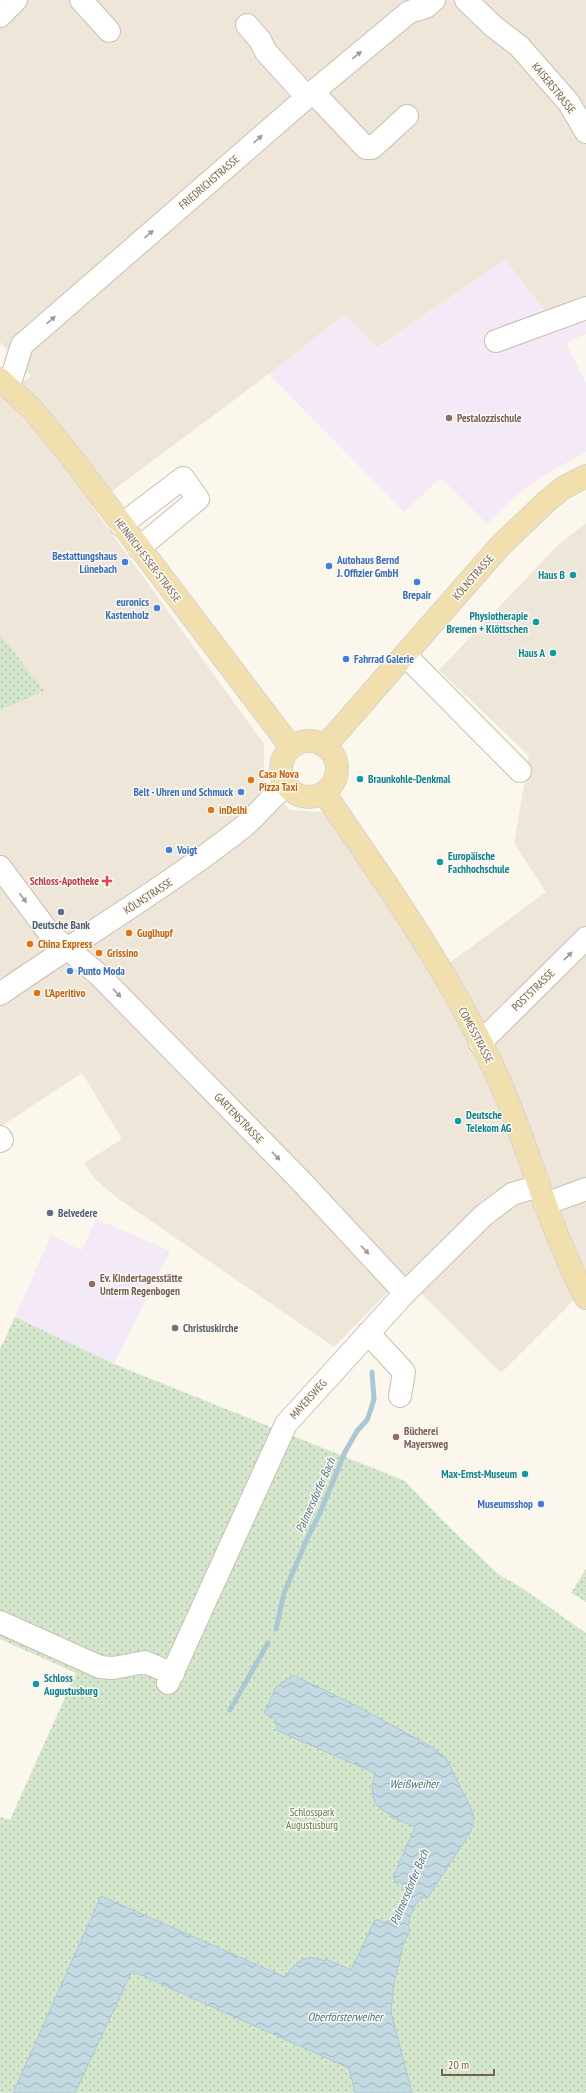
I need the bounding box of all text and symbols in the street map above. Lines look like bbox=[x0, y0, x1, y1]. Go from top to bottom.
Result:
one-way arrow bbox=[351, 51, 362, 59]
street label: KAISERSTRASSE bbox=[529, 60, 579, 117]
one-way arrow bbox=[253, 135, 263, 144]
street label: FRIEDRICHSTRASSE bbox=[176, 152, 242, 212]
one-way arrow bbox=[144, 230, 155, 239]
one-way arrow bbox=[46, 315, 57, 324]
place label: Pestalozzischule bbox=[457, 411, 522, 425]
marker: Pestalozzischule bbox=[444, 413, 454, 423]
street label: HEINRICH-ESSER-STRASSE bbox=[112, 515, 184, 605]
place label: Bestattungshaus Lünebach bbox=[52, 549, 117, 576]
street label: KÖLNSTRASSE bbox=[449, 551, 497, 603]
place label: Autohaus Bernd J. Offizier GmbH bbox=[336, 553, 399, 580]
marker: Bestattungshaus Lünebach bbox=[120, 557, 130, 567]
marker: Autohaus Bernd J. Offizier GmbH bbox=[324, 561, 334, 571]
place label: Haus B bbox=[538, 568, 566, 582]
marker: Haus B bbox=[568, 570, 578, 580]
marker: Brepair bbox=[412, 577, 422, 587]
place label: Brepair bbox=[403, 588, 432, 602]
place label: euronics Kastenholz bbox=[106, 595, 149, 622]
marker: euronics Kastenholz bbox=[152, 603, 162, 613]
place label: Physiotherapie Bremen + Klöttschen bbox=[446, 609, 528, 636]
marker: Physiotherapie Bremen + Klöttschen bbox=[531, 617, 541, 627]
place label: Haus A bbox=[518, 646, 545, 660]
marker: Haus A bbox=[548, 648, 558, 658]
place label: Fahrrad Galerie bbox=[354, 652, 414, 666]
marker: Fahrrad Galerie bbox=[341, 654, 351, 664]
place label: Casa Nova Pizza Taxi bbox=[259, 767, 299, 794]
place label: Braunkohle-Denkmal bbox=[368, 772, 451, 786]
marker: Braunkohle-Denkmal bbox=[355, 774, 365, 784]
marker: Casa Nova Pizza Taxi bbox=[246, 775, 256, 785]
place label: Belt - Uhren und Schmuck bbox=[133, 785, 233, 799]
marker: Belt - Uhren und Schmuck bbox=[236, 787, 246, 797]
place label: inDelhi bbox=[219, 803, 248, 817]
marker: inDelhi bbox=[206, 805, 216, 815]
place label: Voigt bbox=[176, 843, 198, 857]
marker: Voigt bbox=[164, 845, 174, 855]
place label: Europäische Fachhochschule bbox=[448, 849, 510, 876]
marker: Europäische Fachhochschule bbox=[435, 857, 445, 867]
place label: Schloss-Apotheke bbox=[30, 874, 99, 888]
street label: KÖLNSTRASSE bbox=[121, 875, 175, 917]
marker: Schloss-Apotheke bbox=[102, 876, 112, 886]
one-way arrow bbox=[19, 893, 27, 904]
marker: Deutsche Bank bbox=[56, 907, 66, 917]
place label: Deutsche Bank bbox=[32, 918, 90, 932]
place label: Guglhupf bbox=[137, 926, 174, 940]
marker: Guglhupf bbox=[124, 928, 134, 938]
place label: China Express bbox=[38, 937, 92, 951]
marker: China Express bbox=[25, 939, 35, 949]
place label: Grissino bbox=[107, 946, 138, 960]
marker: Grissino bbox=[94, 948, 104, 958]
one-way arrow bbox=[563, 951, 573, 961]
place label: Punto Moda bbox=[78, 964, 125, 978]
marker: Punto Moda bbox=[65, 966, 75, 976]
street label: POSTSTRASSE bbox=[509, 966, 558, 1014]
place label: L'Aperitivo bbox=[45, 986, 85, 1000]
marker: L'Aperitivo bbox=[32, 988, 42, 998]
one-way arrow bbox=[112, 988, 121, 998]
street label: COMESSTRASSE bbox=[455, 1005, 497, 1066]
street label: GARTENSTRASSE bbox=[211, 1090, 267, 1146]
place label: Deutsche Telekom AG bbox=[466, 1108, 512, 1135]
marker: Deutsche Telekom AG bbox=[453, 1116, 463, 1126]
one-way arrow bbox=[271, 1151, 281, 1161]
place label: Belvedere bbox=[58, 1206, 98, 1220]
marker: Belvedere bbox=[45, 1208, 55, 1218]
one-way arrow bbox=[360, 1245, 370, 1255]
place label: Ev. Kindertagesstätte Unterm Regenbogen bbox=[100, 1271, 183, 1298]
marker: Ev. Kindertagesstätte Unterm Regenbogen bbox=[87, 1279, 97, 1289]
place label: Christuskirche bbox=[183, 1321, 238, 1335]
marker: Christuskirche bbox=[170, 1323, 180, 1333]
street label: MAYERSWEG bbox=[286, 1376, 330, 1422]
place label: Bücherei Mayersweg bbox=[404, 1424, 448, 1451]
marker: Bücherei Mayersweg bbox=[391, 1432, 401, 1442]
water label: Palmersdorfer Bach bbox=[292, 1455, 338, 1535]
place label: Max-Ernst-Museum bbox=[441, 1467, 517, 1481]
marker: Max-Ernst-Museum bbox=[520, 1469, 530, 1479]
place label: Museumsshop bbox=[478, 1497, 533, 1511]
marker: Museumsshop bbox=[536, 1499, 546, 1509]
place label: Schloss Augustusburg bbox=[43, 1671, 98, 1698]
marker: Schloss Augustusburg bbox=[31, 1679, 41, 1689]
water label: Weißweiher bbox=[389, 1776, 440, 1791]
park label: Schlosspark Augustusburg bbox=[286, 1805, 338, 1832]
water label: Palmersdorfer Bach bbox=[386, 1846, 432, 1927]
water label: Oberförsterweiher bbox=[307, 2009, 384, 2024]
scale bar bbox=[442, 2051, 494, 2077]
text: 20 m bbox=[448, 2057, 469, 2072]

